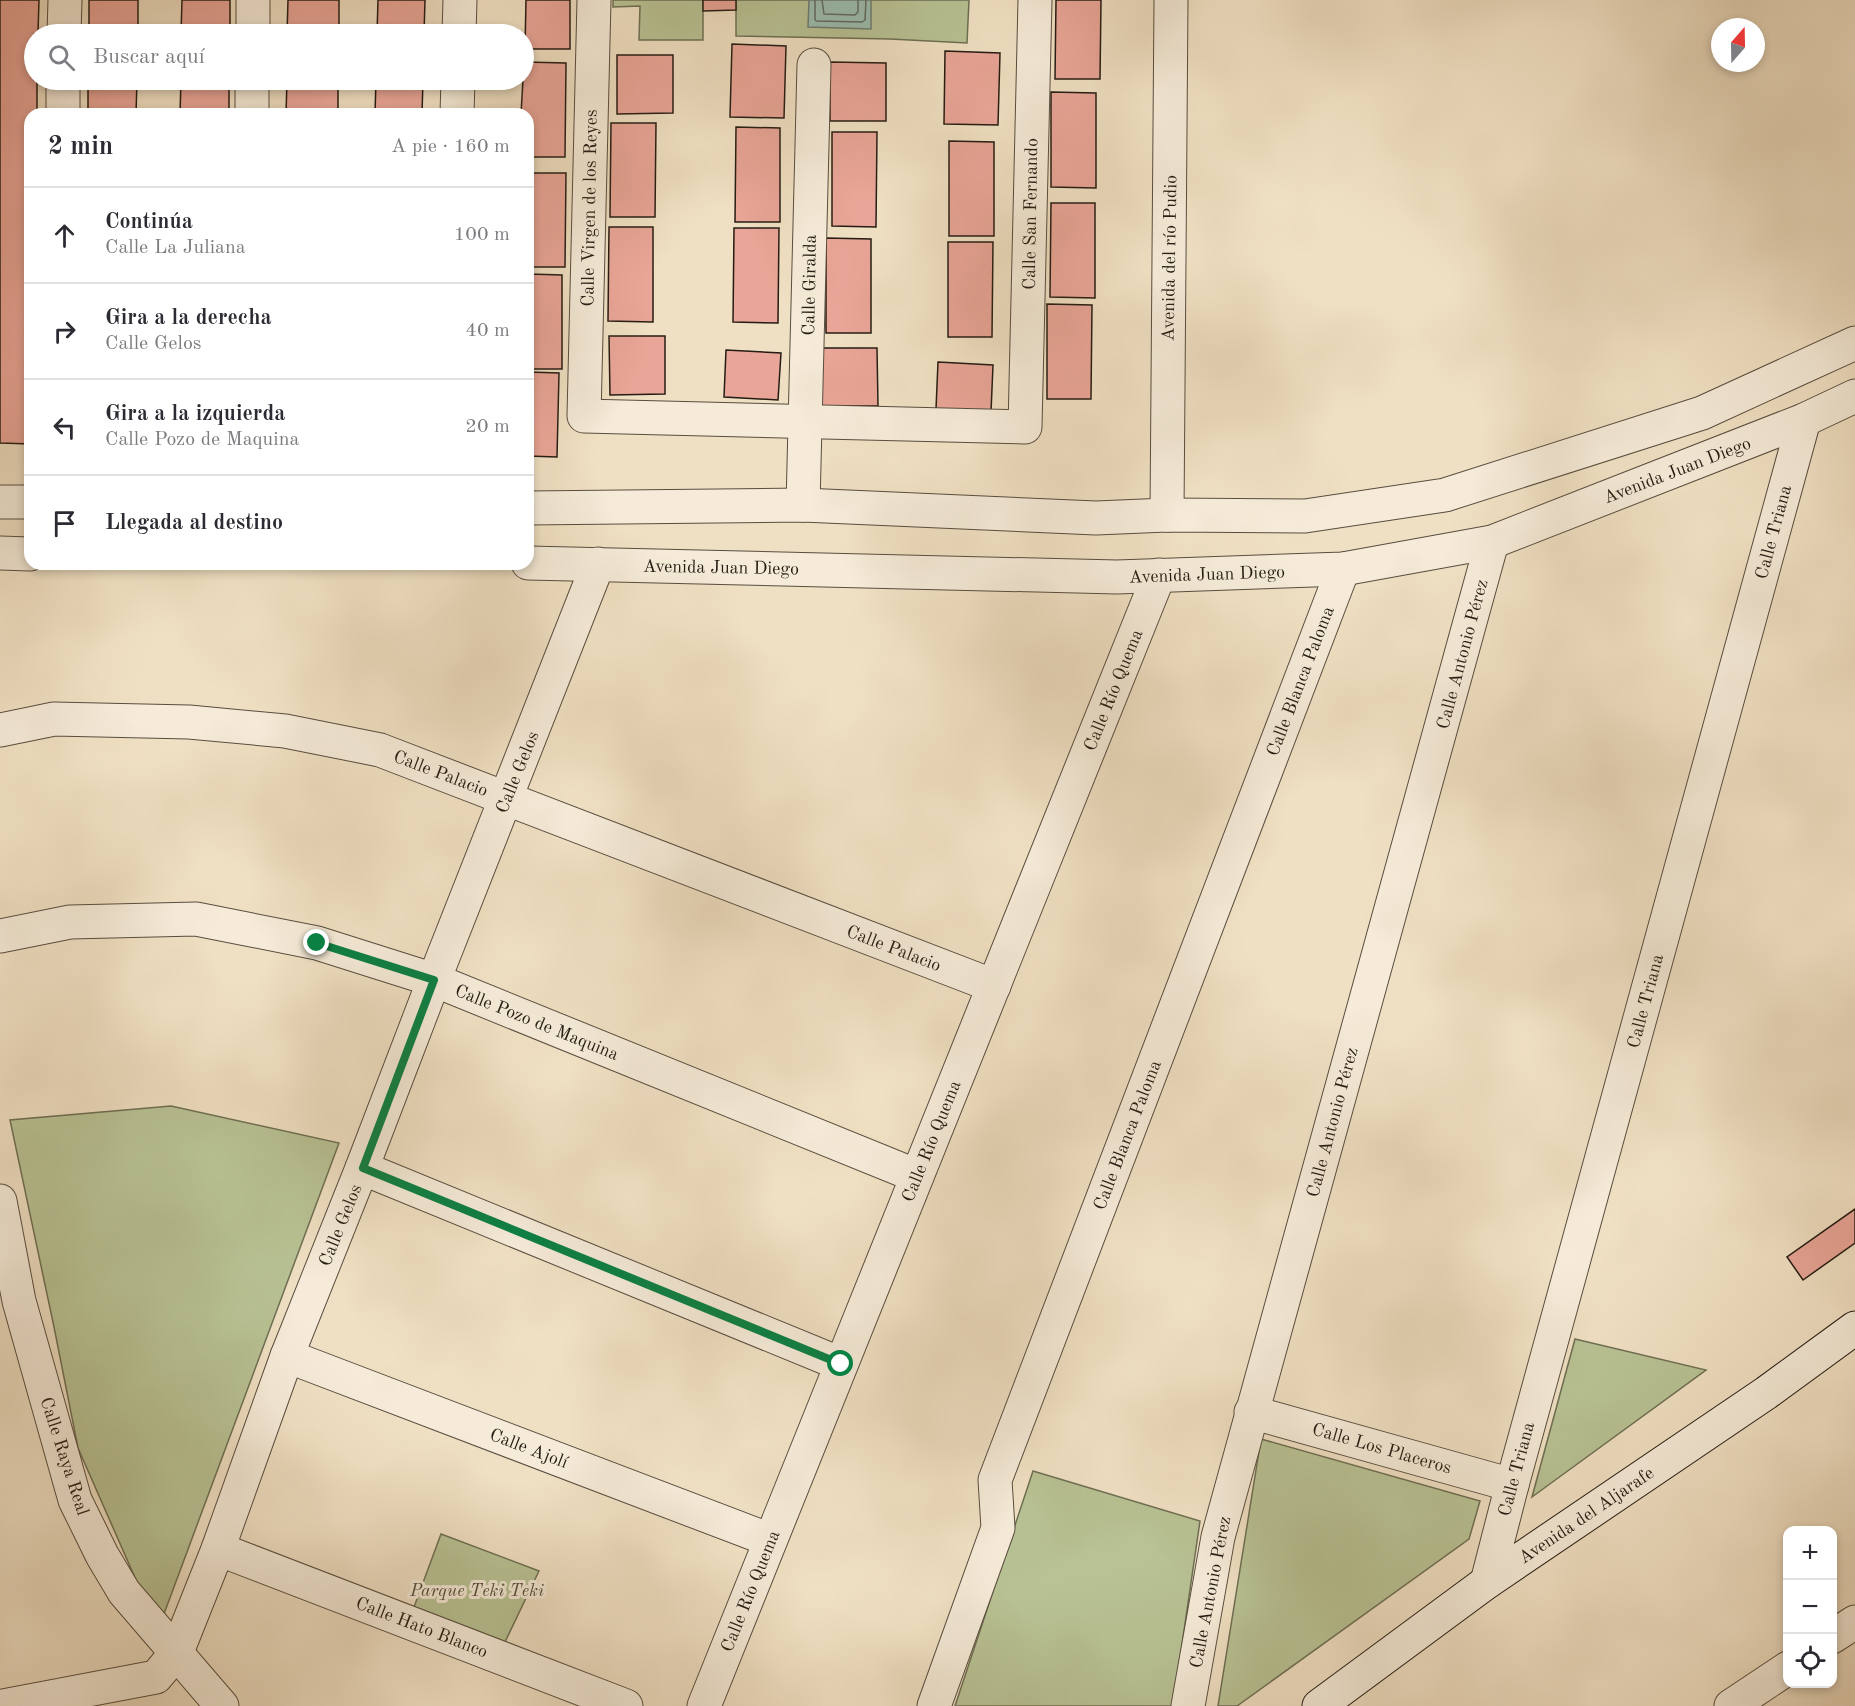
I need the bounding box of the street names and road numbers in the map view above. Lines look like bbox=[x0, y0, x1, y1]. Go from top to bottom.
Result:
street label: Calle Virgen de los Reyes bbox=[579, 109, 601, 307]
street label: Calle San Fernando bbox=[1021, 138, 1041, 290]
street label: Avenida del río Pudio bbox=[1160, 175, 1180, 341]
street label: Calle Giralda bbox=[800, 234, 820, 336]
street label: Avenida Juan Diego bbox=[1601, 435, 1754, 507]
street label: Calle Triana bbox=[1753, 483, 1795, 581]
street label: Avenida Juan Diego bbox=[643, 558, 799, 578]
street label: Avenida Juan Diego bbox=[1129, 563, 1286, 587]
street label: Calle Antonio Pérez bbox=[1434, 577, 1492, 731]
street label: Calle Blanca Paloma bbox=[1264, 604, 1338, 759]
street label: Calle Río Quema bbox=[1081, 627, 1147, 754]
street label: Calle Gelos bbox=[493, 729, 543, 816]
street label: Calle Palacio bbox=[391, 748, 490, 800]
street label: Calle Palacio bbox=[844, 923, 943, 975]
street label: Calle Triana bbox=[1625, 952, 1667, 1050]
street label: Calle Pozo de Maquina bbox=[452, 982, 621, 1064]
street label: Calle Antonio Pérez bbox=[1304, 1045, 1362, 1199]
street label: Calle Blanca Paloma bbox=[1091, 1058, 1165, 1213]
street label: Calle Río Quema bbox=[899, 1078, 965, 1205]
street label: Calle Gelos bbox=[316, 1182, 366, 1269]
street label: Calle Raya Real bbox=[36, 1395, 92, 1518]
street label: Calle Los Placeros bbox=[1310, 1420, 1454, 1478]
street label: Calle Triana bbox=[1496, 1420, 1538, 1518]
street label: Calle Ajolí bbox=[487, 1426, 570, 1472]
street label: Avenida del Aljarafe bbox=[1516, 1464, 1657, 1568]
street label: Calle Antonio Pérez bbox=[1187, 1515, 1235, 1670]
street label: Calle Río Quema bbox=[718, 1528, 784, 1655]
street label: Calle Hato Blanco bbox=[353, 1594, 490, 1661]

